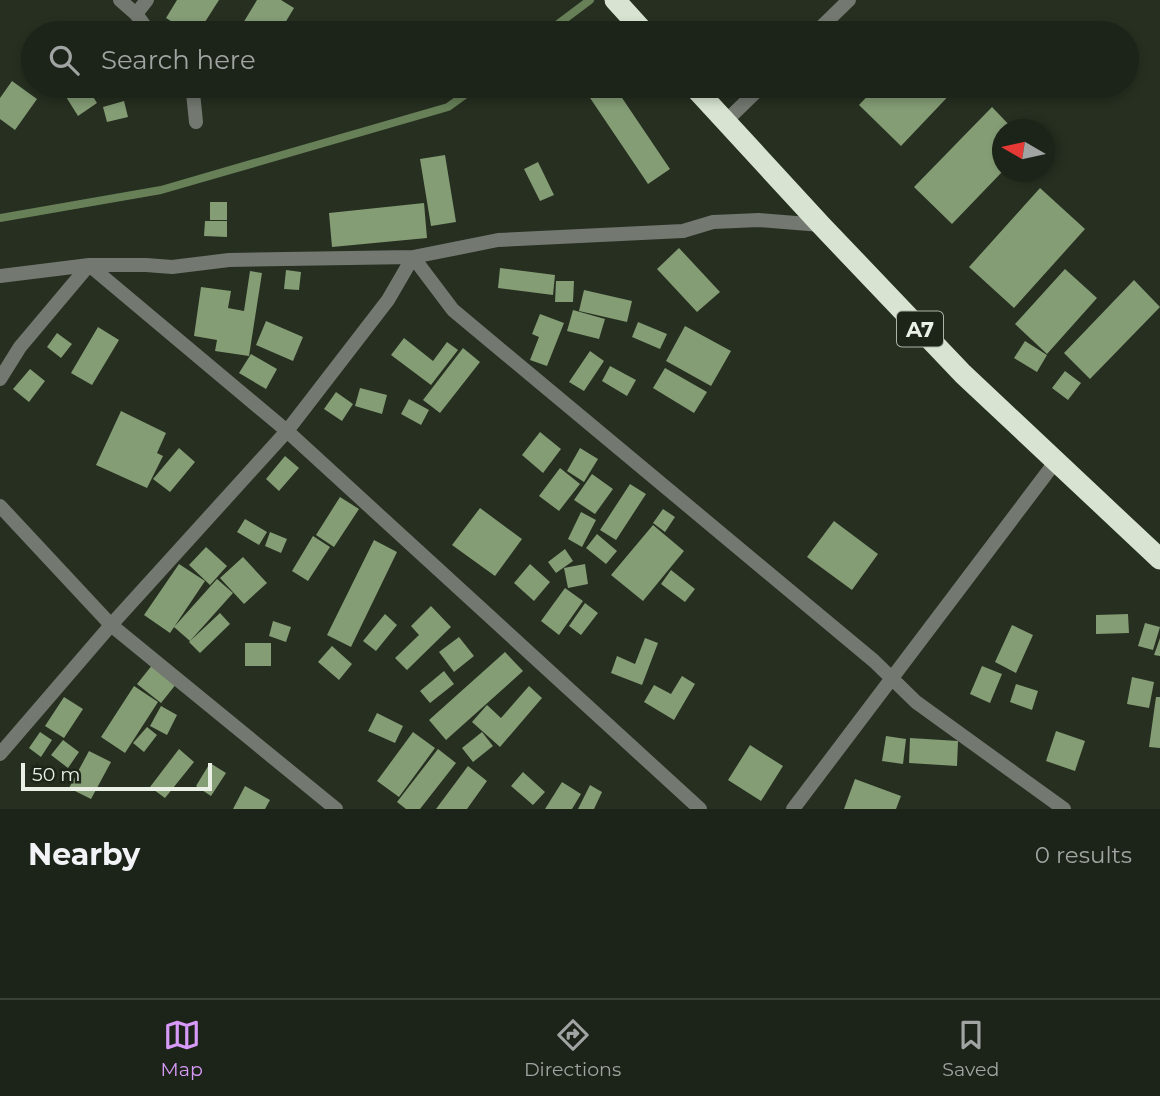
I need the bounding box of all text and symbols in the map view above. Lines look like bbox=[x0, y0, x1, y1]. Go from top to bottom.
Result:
search box bbox=[21, 21, 1139, 98]
icon: search bbox=[45, 41, 83, 79]
text: Search here bbox=[101, 44, 256, 76]
north arrow bbox=[992, 119, 1055, 182]
road number: A7 bbox=[897, 312, 943, 346]
scale bar bbox=[21, 760, 212, 792]
text: 50 m bbox=[32, 763, 80, 786]
text: Nearby bbox=[28, 836, 140, 873]
text: 0 results bbox=[1035, 841, 1132, 869]
tab: Map bbox=[161, 1016, 203, 1081]
tab: Directions bbox=[524, 1016, 621, 1081]
tab: Saved bbox=[942, 1016, 999, 1081]

